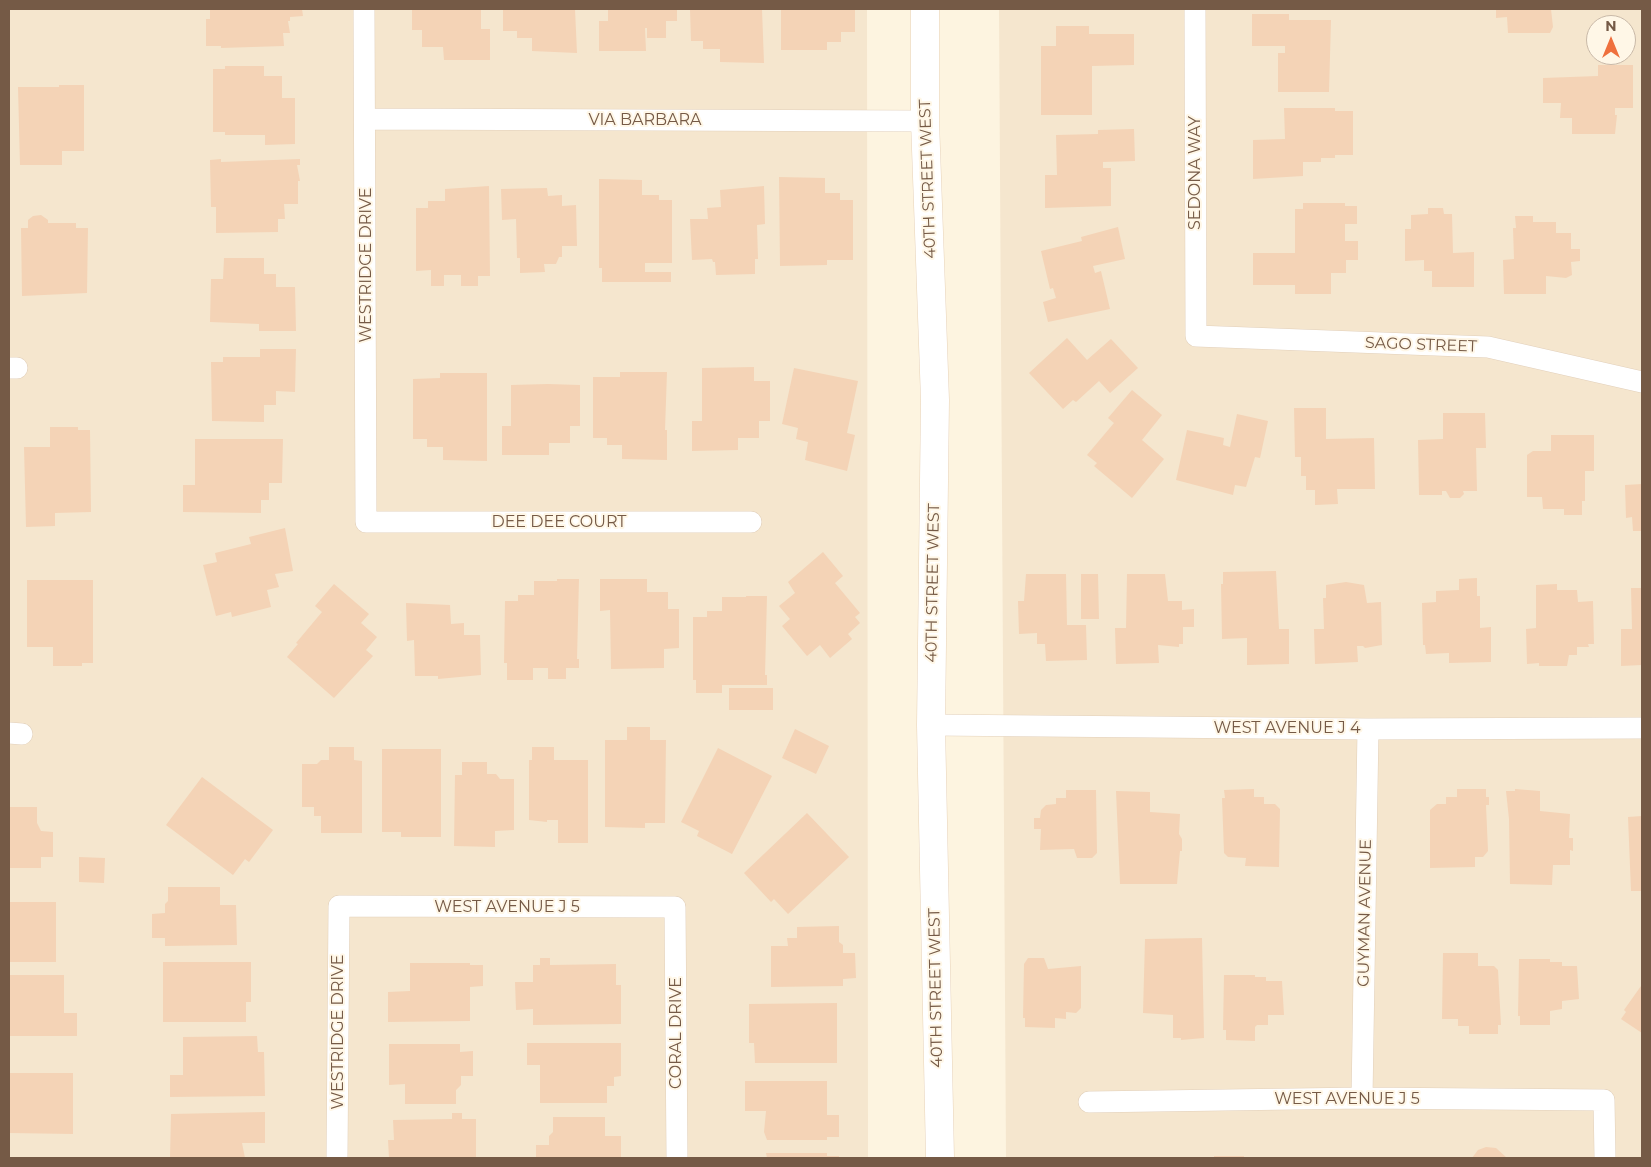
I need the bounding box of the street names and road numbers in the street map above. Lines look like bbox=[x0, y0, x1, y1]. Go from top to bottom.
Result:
street label: 40TH STREET WEST bbox=[916, 99, 940, 259]
street label: VIA BARBARA bbox=[589, 110, 701, 130]
street label: SEDONA WAY bbox=[1185, 116, 1205, 230]
street label: WESTRIDGE DRIVE bbox=[356, 188, 376, 342]
street label: SAGO STREET bbox=[1365, 333, 1477, 357]
street label: 40TH STREET WEST bbox=[922, 503, 944, 663]
street label: DEE DEE COURT bbox=[491, 512, 627, 532]
street label: WEST AVENUE J 4 bbox=[1213, 718, 1361, 738]
street label: GUYMAN AVENUE bbox=[1354, 839, 1376, 987]
street label: WEST AVENUE J 5 bbox=[434, 897, 580, 917]
street label: 40TH STREET WEST bbox=[925, 908, 947, 1068]
street label: WESTRIDGE DRIVE bbox=[328, 955, 348, 1109]
street label: CORAL DRIVE bbox=[666, 977, 686, 1089]
street label: WEST AVENUE J 5 bbox=[1274, 1089, 1420, 1109]

